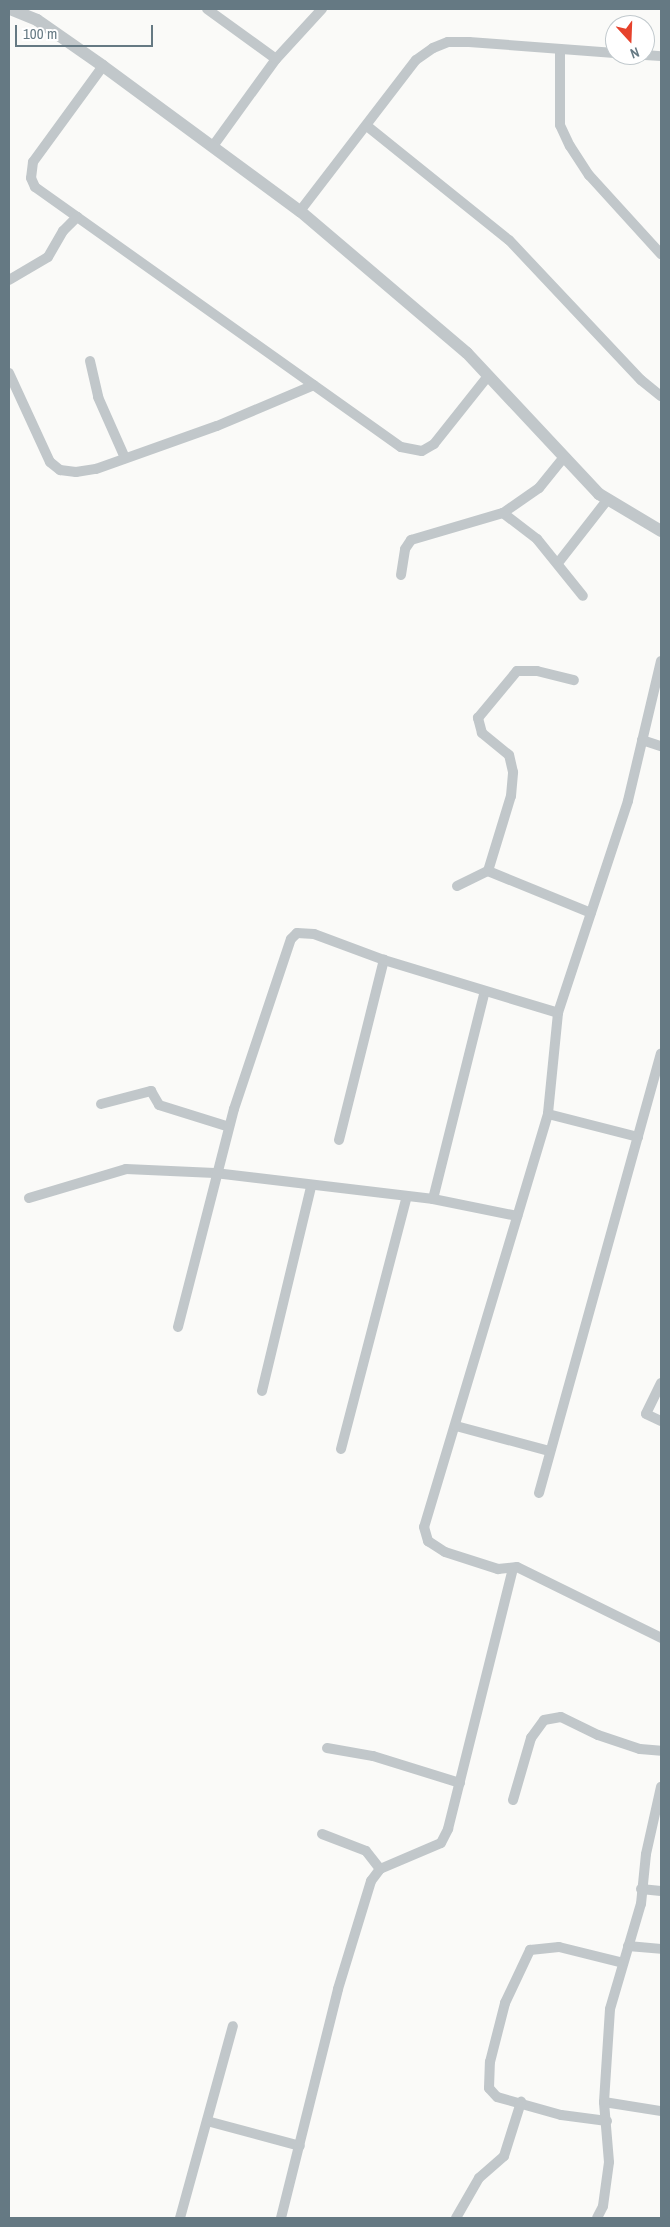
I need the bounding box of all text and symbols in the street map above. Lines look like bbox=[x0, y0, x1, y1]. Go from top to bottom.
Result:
scale bar bbox=[18, 15, 155, 47]
north arrow bbox=[605, 15, 655, 65]
text: 100 m bbox=[23, 23, 57, 44]
text: N bbox=[628, 43, 642, 63]

